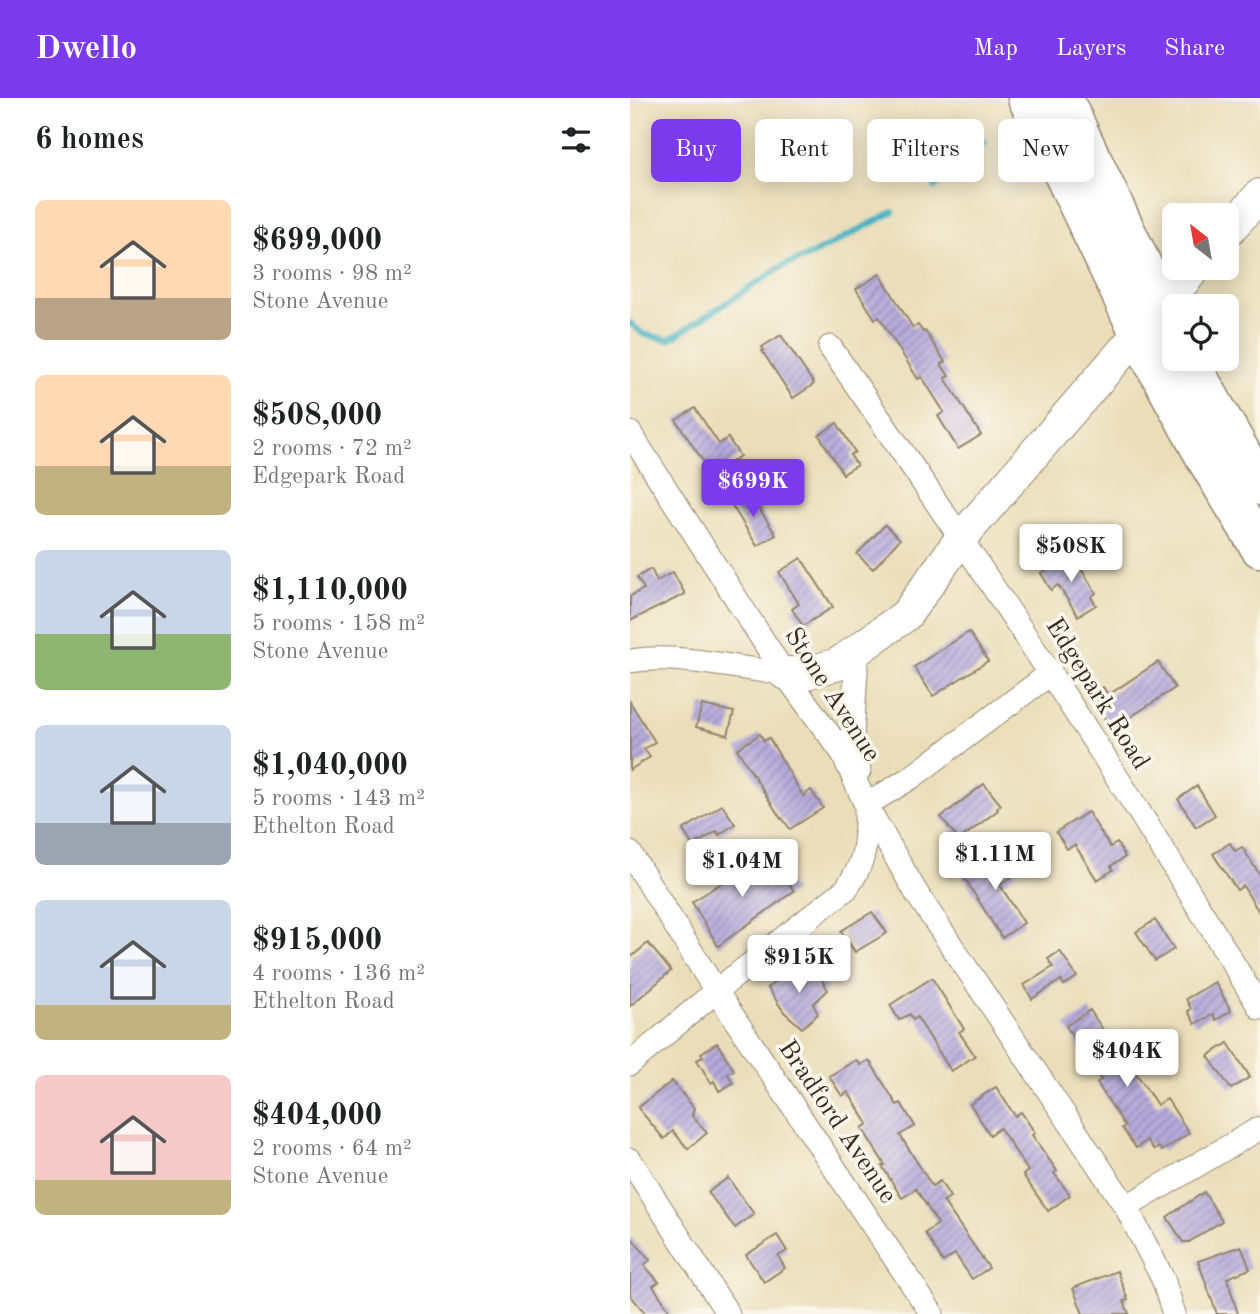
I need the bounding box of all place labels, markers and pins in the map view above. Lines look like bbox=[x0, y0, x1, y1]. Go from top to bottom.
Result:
pin: $699K bbox=[704, 460, 802, 519]
pin: $508K bbox=[1022, 524, 1120, 584]
pin: $1.11M bbox=[938, 832, 1052, 892]
pin: $1.04M bbox=[685, 840, 799, 899]
pin: $915K bbox=[750, 936, 848, 995]
pin: $404K bbox=[1078, 1030, 1176, 1089]

